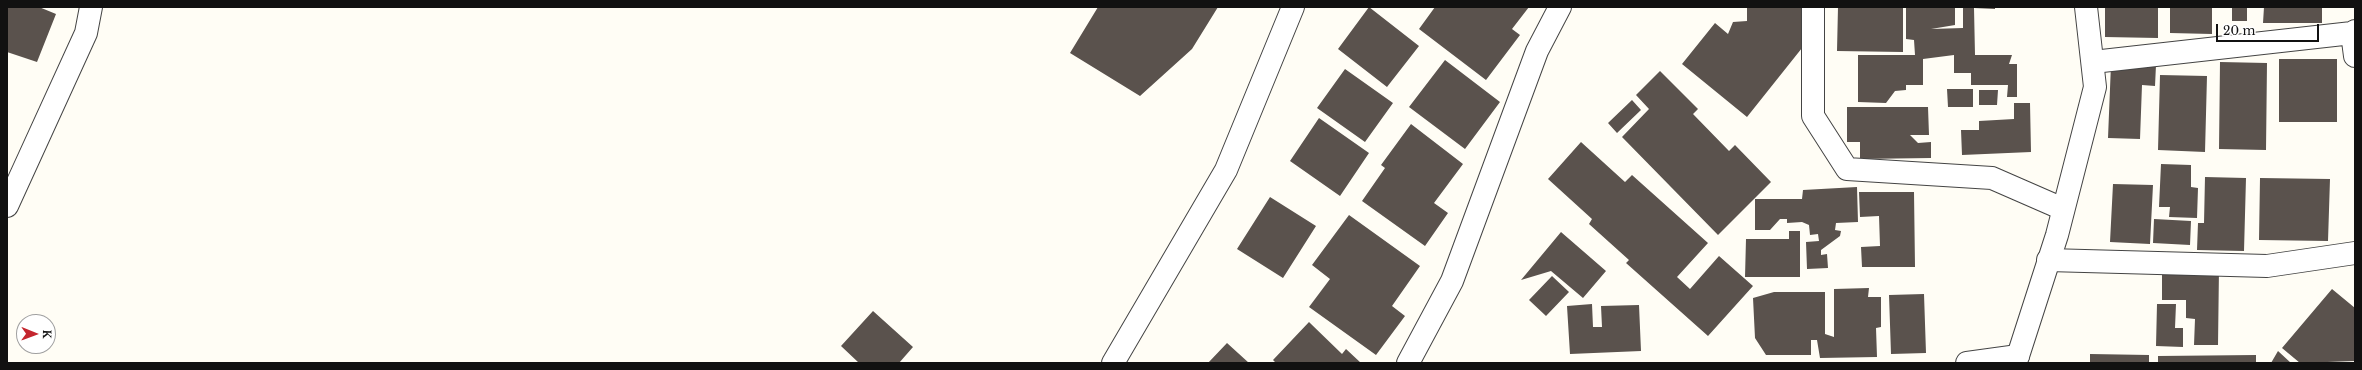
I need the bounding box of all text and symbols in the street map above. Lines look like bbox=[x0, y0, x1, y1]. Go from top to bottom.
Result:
scale bar bbox=[2218, 16, 2321, 42]
text: 20 m bbox=[2223, 23, 2255, 38]
north arrow bbox=[16, 314, 56, 354]
text: K bbox=[40, 330, 54, 339]

